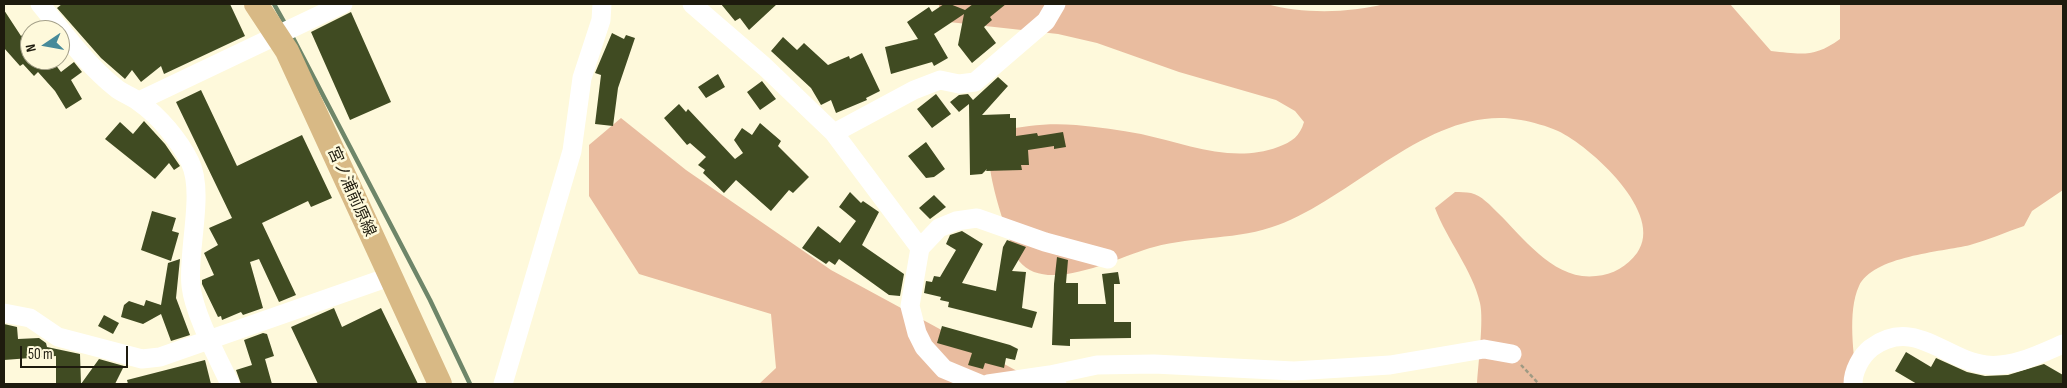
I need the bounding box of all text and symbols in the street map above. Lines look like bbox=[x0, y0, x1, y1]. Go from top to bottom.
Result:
north arrow bbox=[20, 20, 70, 70]
text: N bbox=[22, 43, 40, 53]
street label: 宮ノ浦前原線 bbox=[323, 144, 379, 240]
scale bar bbox=[22, 336, 130, 368]
text: 50 m bbox=[28, 345, 53, 364]

